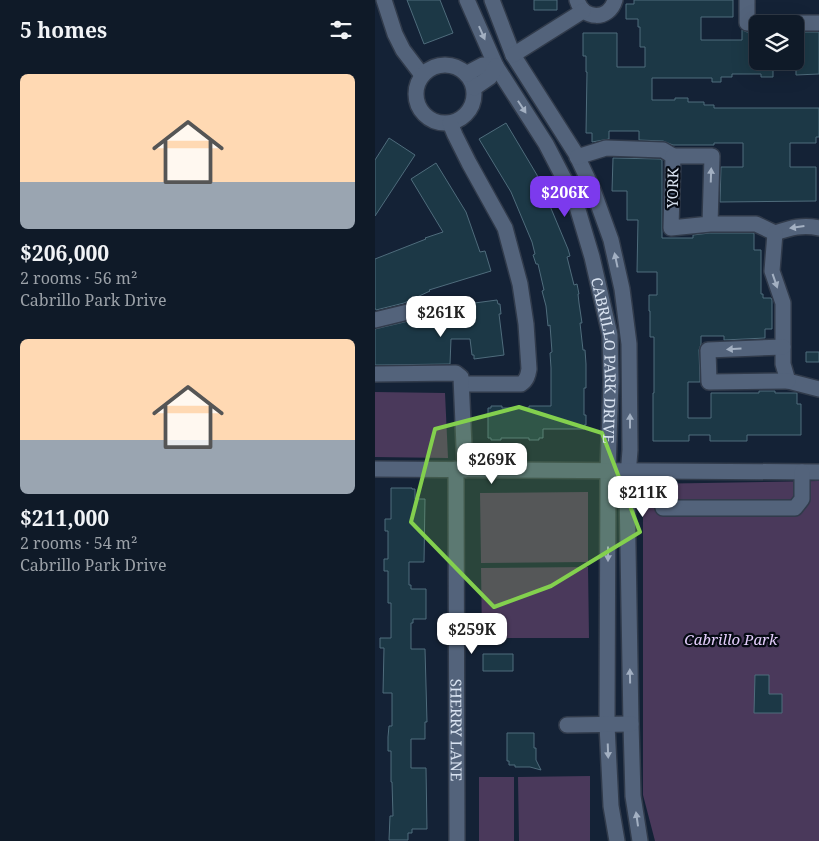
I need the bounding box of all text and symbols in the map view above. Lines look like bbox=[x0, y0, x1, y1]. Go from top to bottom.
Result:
map controls bbox=[749, 15, 804, 70]
button: layers bbox=[749, 15, 804, 70]
text: 5 homes bbox=[20, 16, 107, 44]
icon: filters bbox=[327, 16, 355, 44]
one-way arrow bbox=[478, 26, 486, 40]
one-way arrow bbox=[518, 100, 527, 113]
icon: home bbox=[143, 107, 233, 197]
street label: YORK bbox=[662, 167, 682, 209]
one-way arrow bbox=[708, 167, 716, 183]
pin: $206K bbox=[530, 176, 600, 218]
text: $206K bbox=[541, 181, 589, 203]
one-way arrow bbox=[788, 223, 804, 231]
text: $206,000 bbox=[20, 239, 109, 267]
one-way arrow bbox=[612, 252, 620, 267]
text: 2 rooms · 56 m² bbox=[20, 267, 137, 289]
one-way arrow bbox=[772, 273, 780, 288]
street label: CABRILLO PARK DRIVE bbox=[587, 275, 621, 444]
text: Cabrillo Park Drive bbox=[20, 289, 166, 311]
pin: $261K bbox=[406, 296, 476, 338]
text: $261K bbox=[417, 301, 465, 323]
one-way arrow bbox=[726, 345, 742, 353]
icon: home bbox=[143, 372, 233, 462]
one-way arrow bbox=[626, 413, 634, 429]
pin: $269K bbox=[457, 442, 527, 485]
text: $269K bbox=[468, 448, 516, 470]
pin: $211K bbox=[608, 476, 678, 518]
text: $211K bbox=[619, 481, 667, 503]
text: $211,000 bbox=[20, 504, 109, 532]
text: 2 rooms · 54 m² bbox=[20, 532, 137, 554]
one-way arrow bbox=[604, 546, 612, 562]
text: Cabrillo Park Drive bbox=[20, 554, 166, 576]
pin: $259K bbox=[437, 612, 507, 655]
text: $259K bbox=[448, 618, 496, 640]
park label: Cabrillo Park bbox=[684, 629, 778, 649]
one-way arrow bbox=[626, 667, 634, 683]
street label: SHERRY LANE bbox=[447, 679, 467, 781]
one-way arrow bbox=[604, 744, 612, 760]
one-way arrow bbox=[632, 810, 640, 826]

